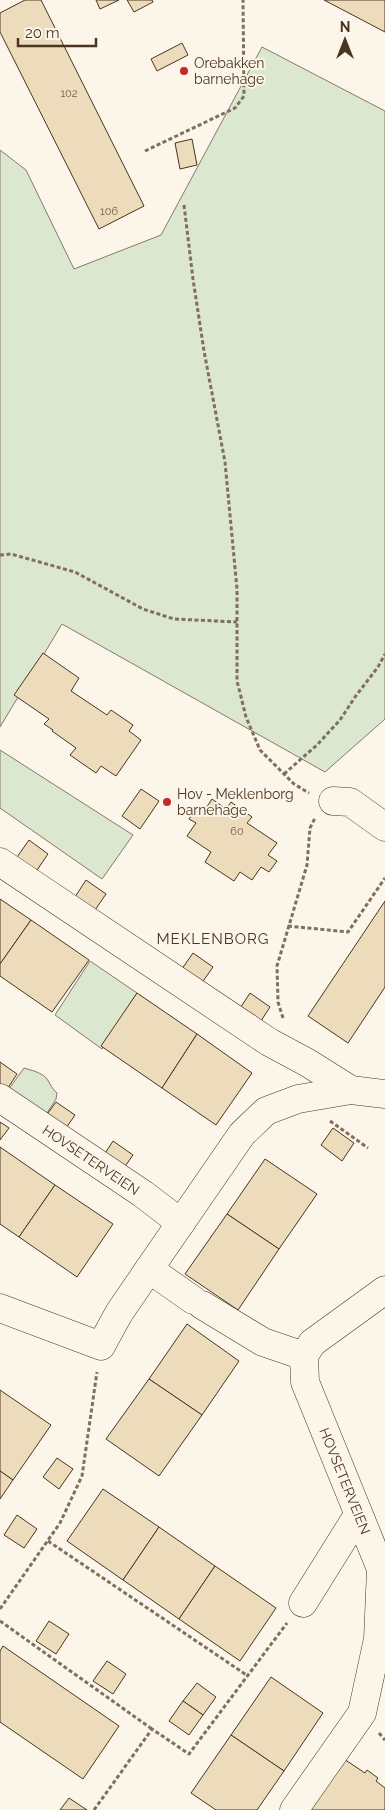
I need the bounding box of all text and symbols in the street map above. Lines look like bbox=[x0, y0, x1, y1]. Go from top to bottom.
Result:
scale bar bbox=[18, 15, 95, 47]
north arrow bbox=[320, 15, 370, 65]
text: N bbox=[340, 19, 350, 35]
text: 20 m bbox=[25, 24, 60, 42]
place label: Orebakken barnehage bbox=[194, 55, 264, 87]
marker: Orebakken barnehage bbox=[178, 65, 190, 77]
house number: 102 bbox=[60, 87, 78, 100]
house number: 106 bbox=[100, 205, 118, 218]
place label: Hov - Meklenborg barnehage bbox=[177, 786, 294, 818]
marker: Hov - Meklenborg barnehage bbox=[161, 796, 173, 808]
house number: 60 bbox=[230, 825, 244, 838]
district label: MEKLENBORG bbox=[156, 930, 270, 948]
street label: HOVSETERVEIEN bbox=[39, 1122, 143, 1198]
street label: HOVSETERVEIEN bbox=[316, 1425, 374, 1537]

